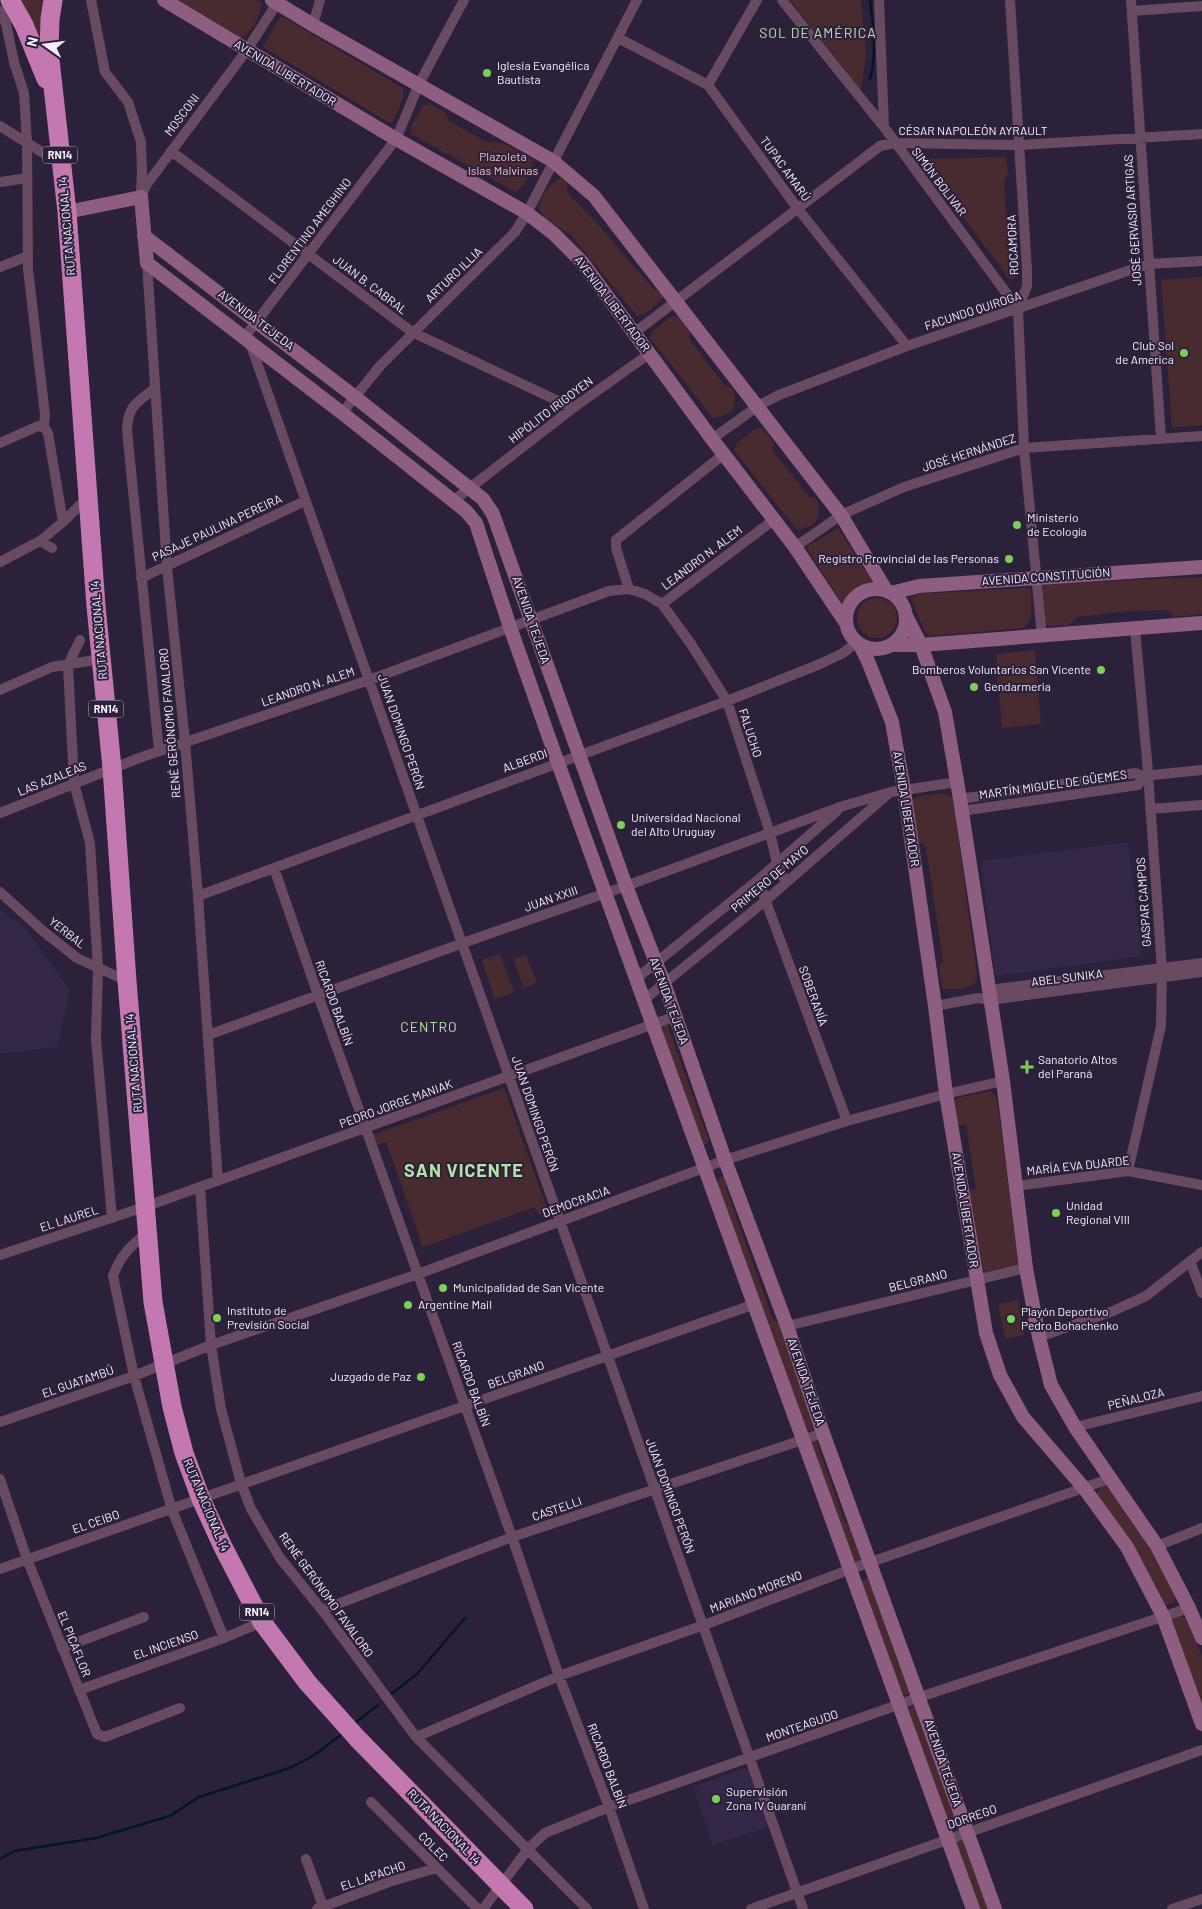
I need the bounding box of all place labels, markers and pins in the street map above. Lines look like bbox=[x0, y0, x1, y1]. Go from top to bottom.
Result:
place label: Iglesia Evangélica Bautista bbox=[497, 58, 589, 86]
marker: Iglesia Evangélica Bautista bbox=[481, 67, 493, 79]
place label: Club Sol de America bbox=[1115, 338, 1174, 366]
marker: Club Sol de America bbox=[1178, 347, 1190, 359]
place label: Ministerio de Ecología bbox=[1027, 510, 1087, 538]
marker: Ministerio de Ecología bbox=[1011, 519, 1023, 531]
place label: Registro Provincial de las Personas bbox=[818, 551, 999, 565]
marker: Registro Provincial de las Personas bbox=[1003, 553, 1015, 565]
place label: Bomberos Voluntarios San Vicente bbox=[912, 662, 1091, 676]
marker: Bomberos Voluntarios San Vicente bbox=[1095, 664, 1107, 676]
place label: Gendarmeria bbox=[984, 679, 1051, 693]
marker: Gendarmeria bbox=[968, 681, 980, 693]
place label: Universidad Nacional del Alto Uruguay bbox=[631, 810, 740, 838]
marker: Universidad Nacional del Alto Uruguay bbox=[615, 819, 627, 831]
place label: Sanatorio Altos del Paraná bbox=[1038, 1052, 1118, 1080]
marker: Sanatorio Altos del Paraná bbox=[1020, 1060, 1034, 1074]
place label: Unidad Regional VIII bbox=[1066, 1198, 1130, 1226]
marker: Unidad Regional VIII bbox=[1050, 1207, 1062, 1219]
place label: Municipalidad de San Vicente bbox=[453, 1280, 604, 1294]
marker: Municipalidad de San Vicente bbox=[437, 1282, 449, 1294]
place label: Argentine Mail bbox=[418, 1297, 492, 1311]
marker: Argentine Mail bbox=[402, 1299, 414, 1311]
place label: Instituto de Previsión Social bbox=[227, 1303, 309, 1331]
place label: Playón Deportivo Pedro Bohachenko bbox=[1021, 1304, 1119, 1332]
marker: Instituto de Previsión Social bbox=[211, 1312, 223, 1324]
marker: Playón Deportivo Pedro Bohachenko bbox=[1005, 1313, 1017, 1325]
place label: Juzgado de Paz bbox=[330, 1369, 411, 1383]
marker: Juzgado de Paz bbox=[415, 1371, 427, 1383]
place label: Supervisión Zona IV Guaraní bbox=[726, 1784, 807, 1812]
marker: Supervisión Zona IV Guaraní bbox=[710, 1793, 722, 1805]

